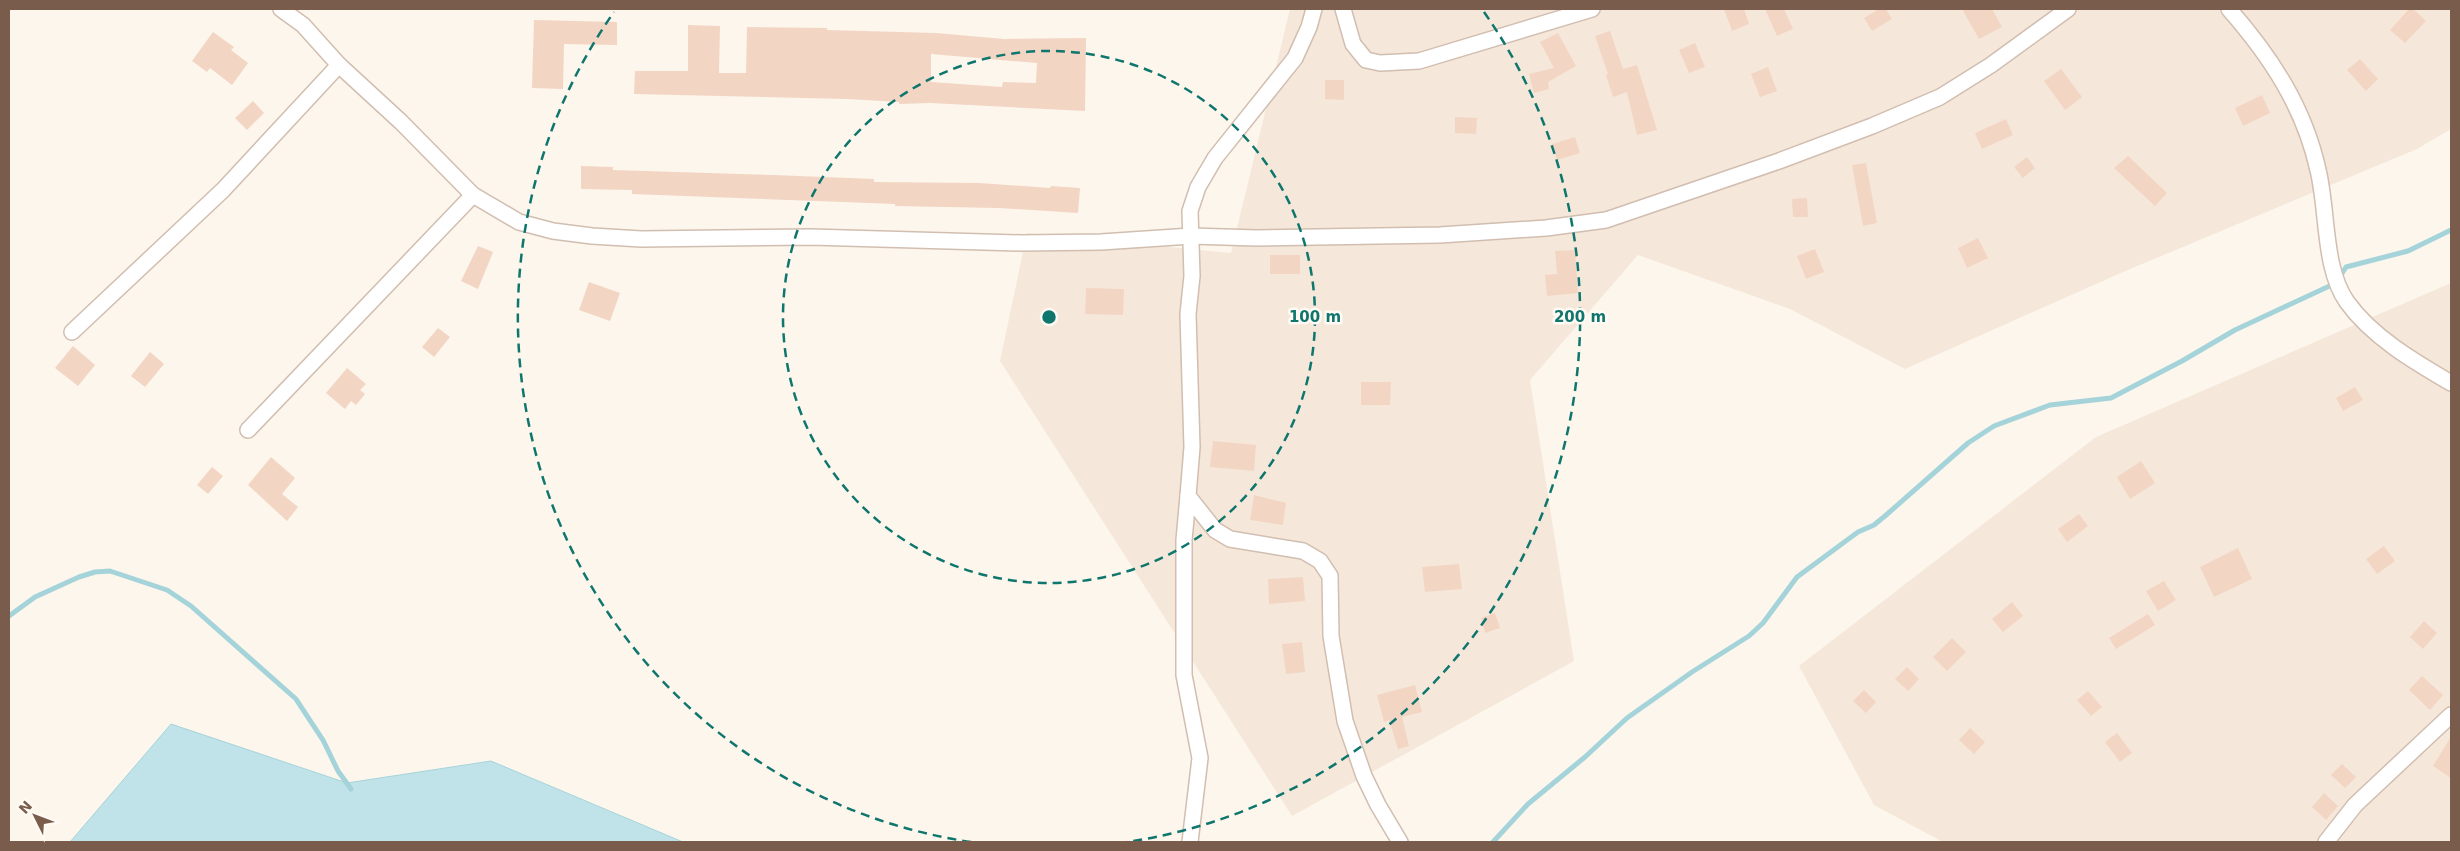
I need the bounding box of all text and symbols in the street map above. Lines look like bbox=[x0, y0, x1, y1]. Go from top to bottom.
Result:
centre of rings bbox=[1040, 308, 1058, 326]
text: 100 m bbox=[1289, 308, 1341, 326]
text: 200 m bbox=[1554, 308, 1606, 326]
north arrow bbox=[10, 791, 60, 841]
text: N bbox=[15, 798, 35, 817]

